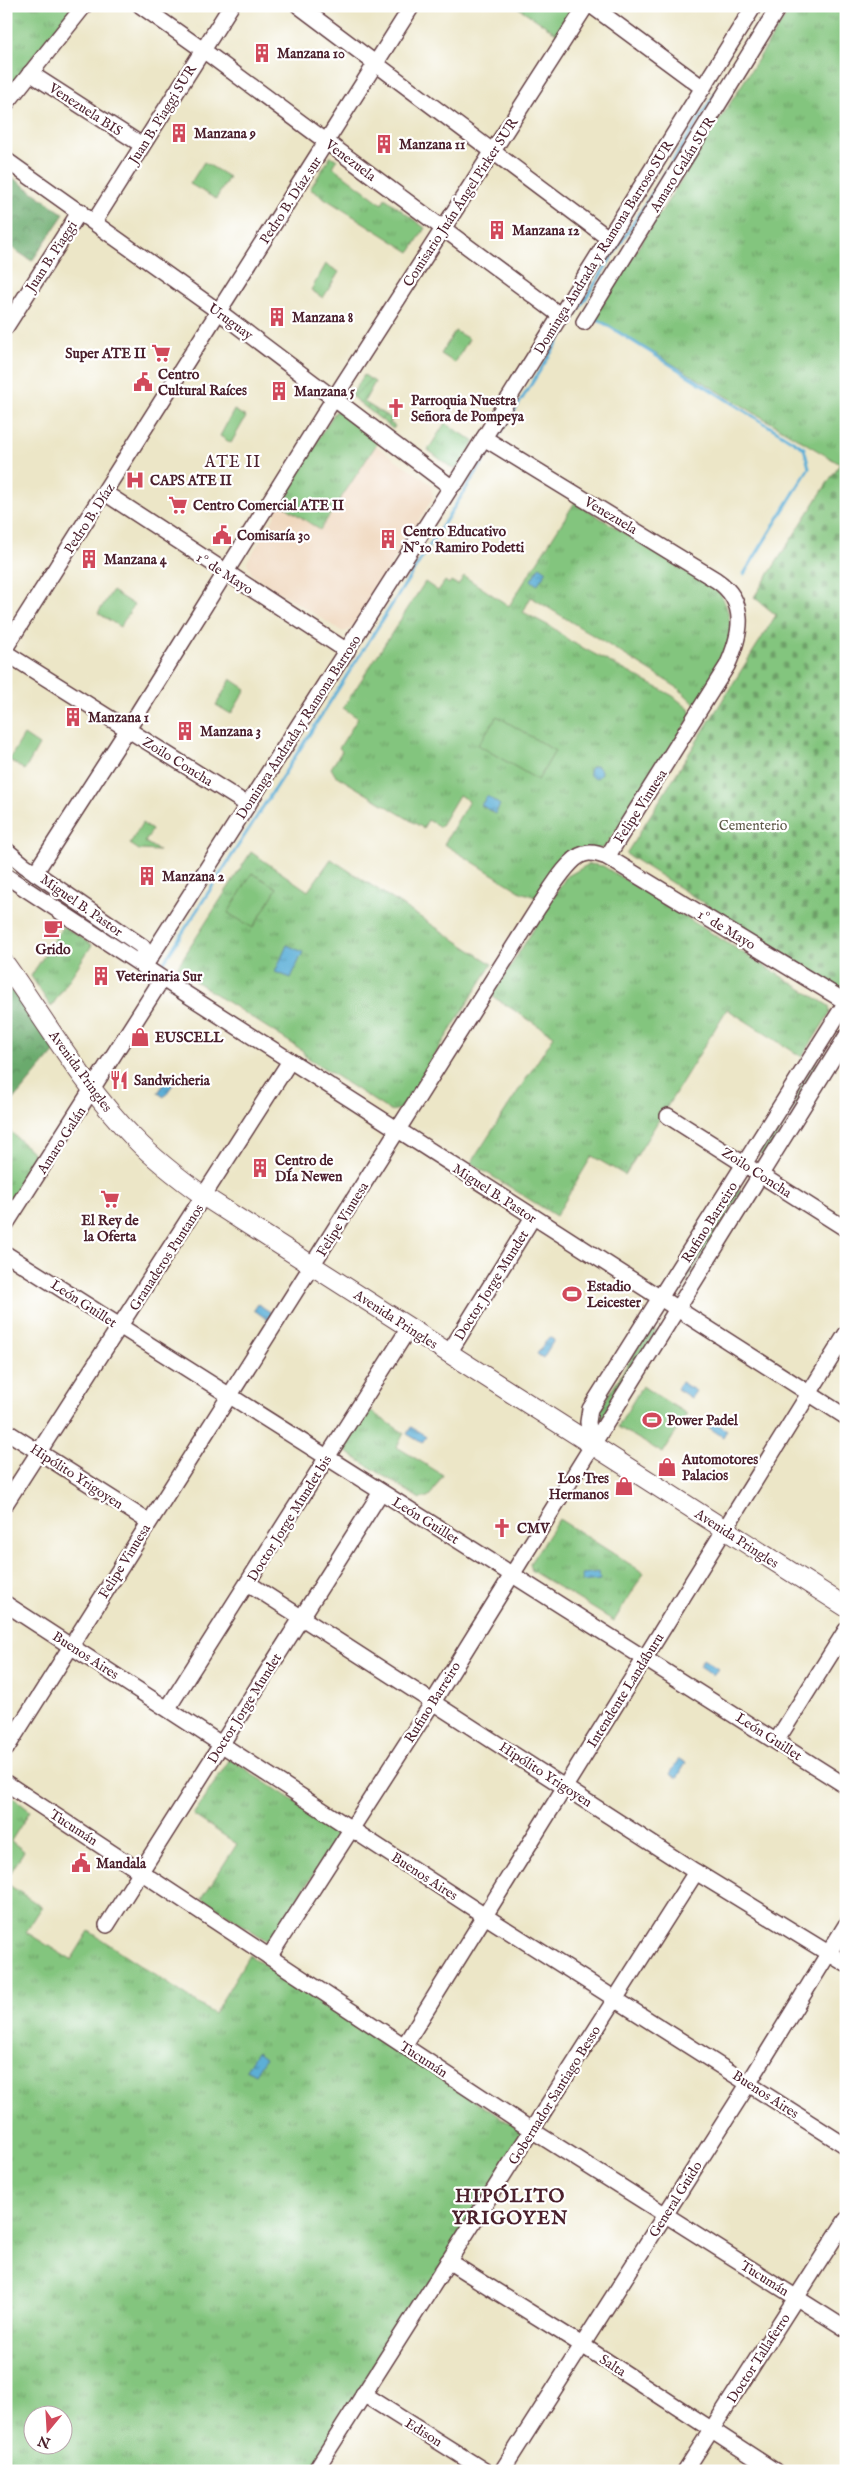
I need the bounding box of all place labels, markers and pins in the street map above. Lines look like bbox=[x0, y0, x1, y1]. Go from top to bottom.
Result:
building icon: Manzana 10 bbox=[251, 42, 273, 64]
place label: Manzana 10 bbox=[277, 45, 345, 63]
building icon: Manzana 9 bbox=[168, 122, 190, 144]
place label: Manzana 9 bbox=[194, 125, 256, 143]
building icon: Manzana 11 bbox=[373, 133, 395, 155]
place label: Manzana 11 bbox=[399, 136, 465, 154]
building icon: Manzana 12 bbox=[486, 219, 508, 241]
place label: Manzana 12 bbox=[512, 222, 580, 240]
building icon: Manzana 8 bbox=[266, 306, 288, 328]
place label: Manzana 8 bbox=[292, 309, 354, 327]
supermarket icon: Super ATE II bbox=[150, 342, 172, 364]
place label: Super ATE II bbox=[65, 345, 146, 363]
place label: Centro Cultural Raíces bbox=[158, 366, 247, 400]
public building icon: Centro Cultural Raíces bbox=[132, 371, 154, 393]
building icon: Manzana 5 bbox=[268, 380, 290, 402]
place label: Manzana 5 bbox=[294, 383, 355, 401]
place label: Parroquia Nuestra Señora de Pompeya bbox=[411, 392, 525, 426]
church icon: Parroquia Nuestra Señora de Pompeya bbox=[385, 397, 407, 419]
hospital icon: CAPS ATE II bbox=[124, 469, 146, 491]
place label: CAPS ATE II bbox=[150, 472, 232, 490]
supermarket icon: Centro Comercial ATE II bbox=[167, 494, 189, 516]
place label: Centro Comercial ATE II bbox=[193, 497, 344, 515]
place label: Centro Educativo N°10 Ramiro Podetti bbox=[402, 523, 524, 557]
public building icon: Comisaría 30 bbox=[211, 524, 233, 546]
place label: Comisaría 30 bbox=[237, 527, 310, 545]
building icon: Centro Educativo N°10 Ramiro Podetti bbox=[377, 528, 399, 550]
building icon: Manzana 4 bbox=[78, 548, 100, 570]
place label: Manzana 4 bbox=[104, 551, 168, 569]
building icon: Manzana 1 bbox=[62, 706, 84, 728]
place label: Manzana 1 bbox=[88, 709, 149, 727]
building icon: Manzana 3 bbox=[174, 720, 196, 742]
place label: Manzana 3 bbox=[200, 723, 261, 741]
building icon: Manzana 2 bbox=[136, 865, 158, 887]
place label: Manzana 2 bbox=[162, 868, 225, 886]
cafe icon: Grido bbox=[42, 917, 64, 939]
place label: Grido bbox=[36, 941, 71, 959]
building icon: Veterinaria Sur bbox=[90, 965, 112, 987]
place label: Veterinaria Sur bbox=[115, 968, 203, 986]
shop icon: EUSCELL bbox=[129, 1026, 151, 1048]
place label: EUSCELL bbox=[155, 1029, 224, 1047]
restaurant icon: Sandwicheria bbox=[108, 1069, 130, 1091]
place label: Sandwicheria bbox=[134, 1072, 211, 1090]
place label: Centro de DÍa Newen bbox=[275, 1152, 343, 1186]
building icon: Centro de DÍa Newen bbox=[249, 1157, 271, 1179]
supermarket icon: El Rey de la Oferta bbox=[99, 1188, 121, 1210]
place label: El Rey de la Oferta bbox=[81, 1212, 139, 1246]
place label: Estadio Leicester bbox=[587, 1278, 642, 1312]
sports icon: Estadio Leicester bbox=[561, 1283, 583, 1305]
sports icon: Power Padel bbox=[641, 1409, 663, 1431]
place label: Power Padel bbox=[667, 1412, 739, 1430]
place label: Automotores Palacios bbox=[681, 1451, 758, 1485]
shop icon: Automotores Palacios bbox=[656, 1456, 678, 1478]
place label: Los Tres Hermanos bbox=[549, 1470, 609, 1504]
shop icon: Los Tres Hermanos bbox=[613, 1475, 635, 1497]
church icon: CMV bbox=[491, 1517, 513, 1539]
place label: CMV bbox=[517, 1520, 550, 1538]
public building icon: Mandala bbox=[70, 1852, 92, 1874]
place label: Mandala bbox=[96, 1855, 147, 1873]

